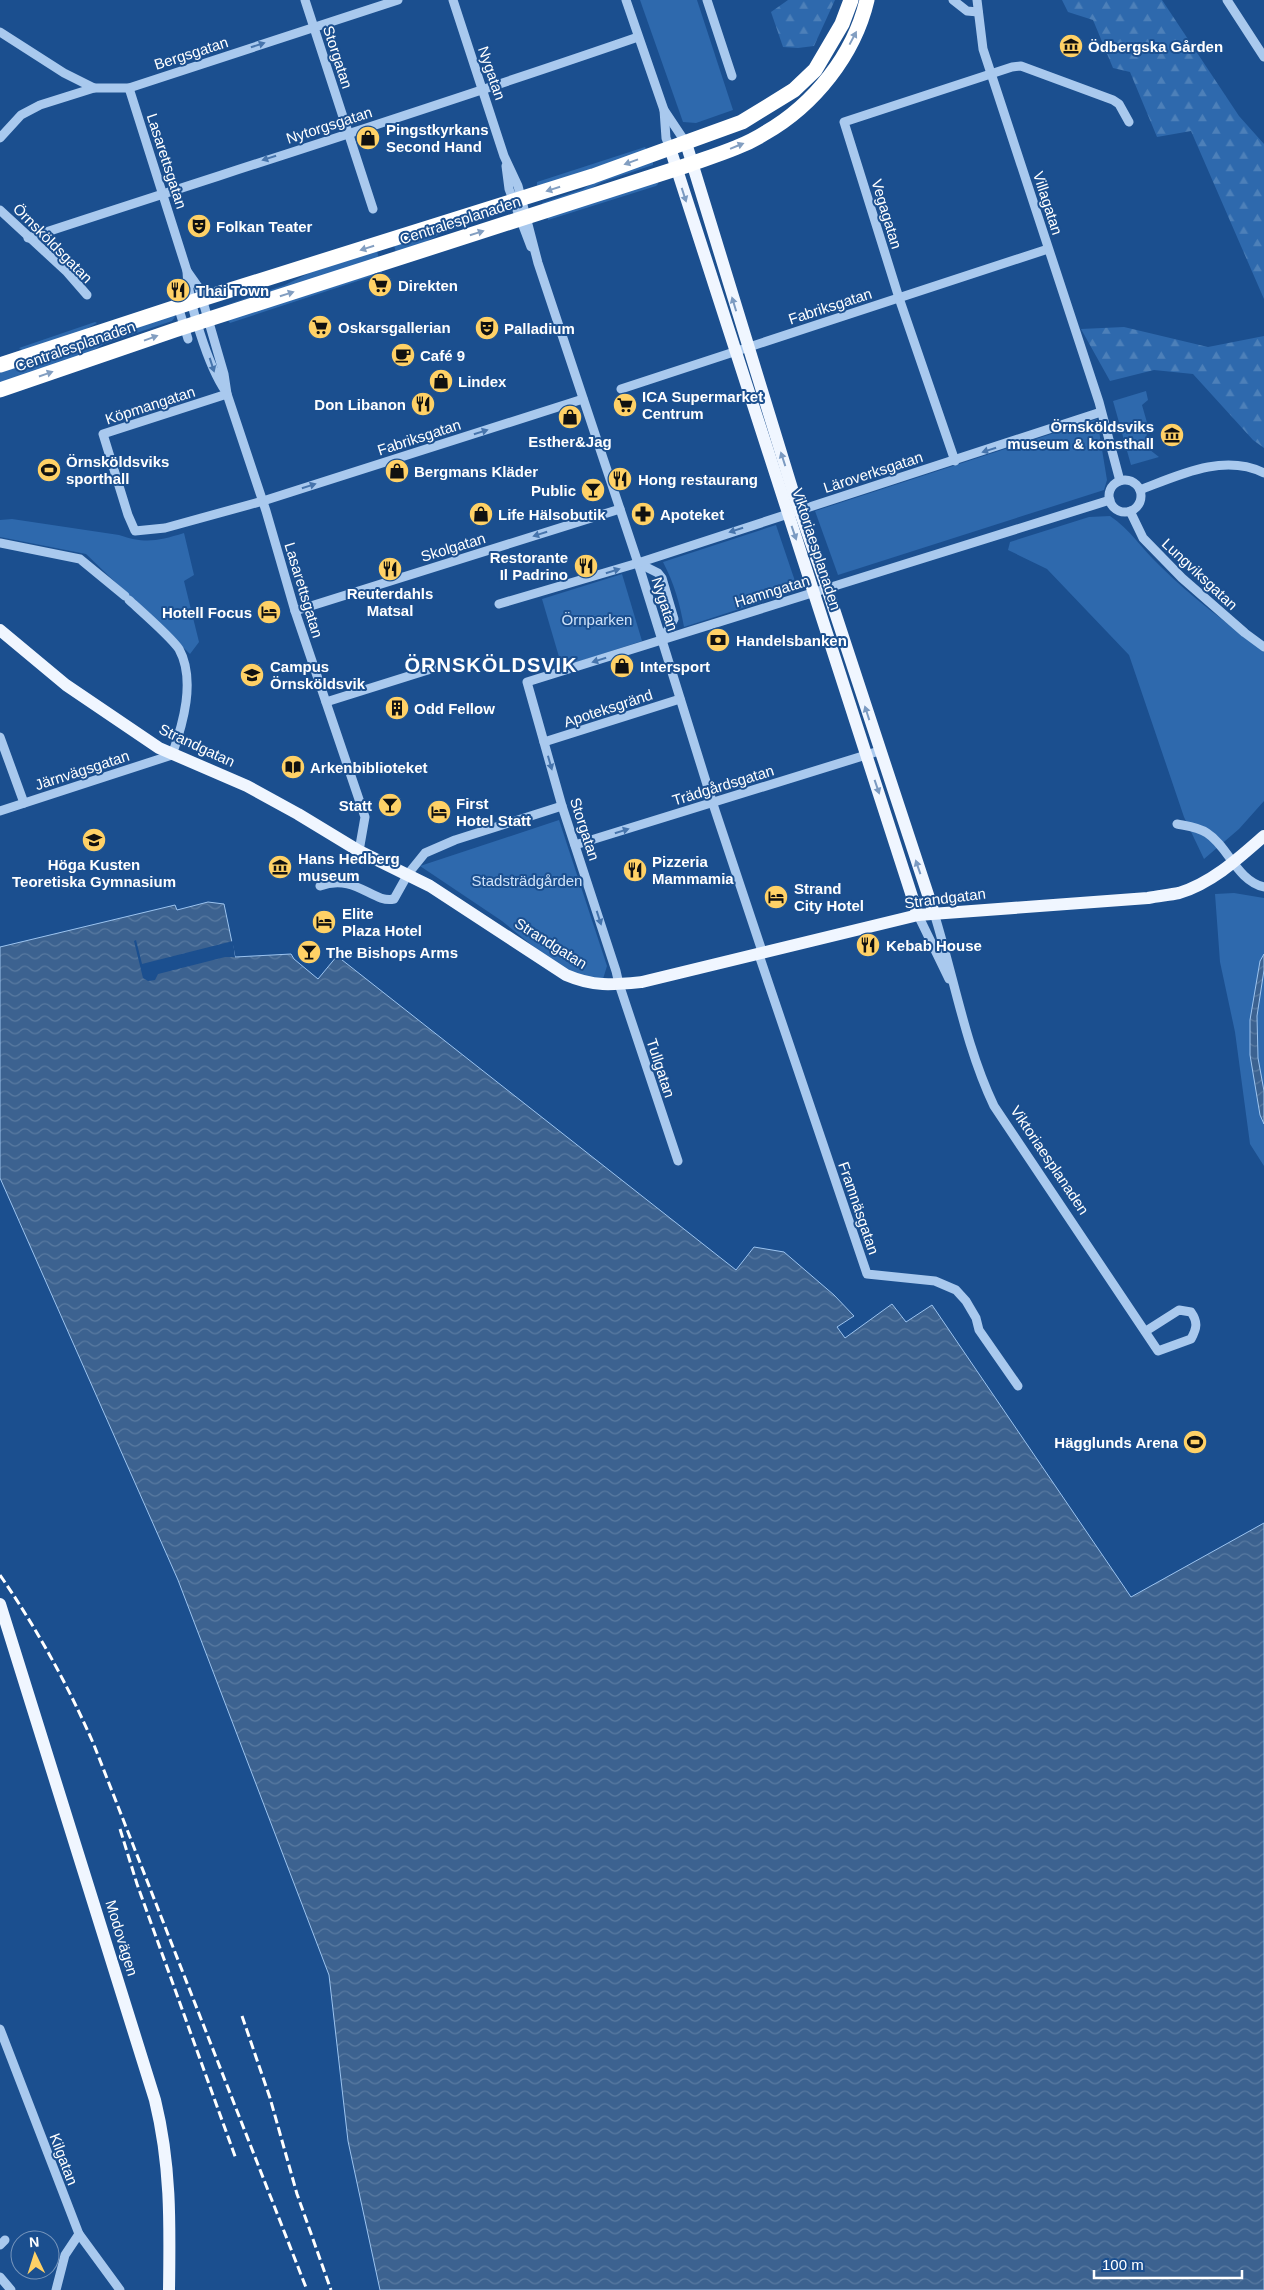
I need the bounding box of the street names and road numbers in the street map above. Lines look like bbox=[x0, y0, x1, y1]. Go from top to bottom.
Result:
street label: Storgatan bbox=[320, 23, 356, 91]
street label: Bergsgatan bbox=[152, 33, 230, 73]
street label: Nygatan bbox=[475, 44, 509, 102]
street label: Nytorgsgatan bbox=[284, 103, 374, 147]
street label: Lasarettsgatan bbox=[144, 111, 190, 211]
street label: Villagatan bbox=[1030, 169, 1066, 237]
street label: Vegagatan bbox=[868, 177, 906, 251]
street label: Centralesplanaden bbox=[397, 192, 523, 248]
street label: Örnsköldsgatan bbox=[10, 200, 96, 286]
street label: Fabriksgatan bbox=[786, 285, 874, 327]
street label: Centralesplanaden bbox=[13, 317, 137, 375]
street label: Köpmangatan bbox=[103, 382, 197, 428]
street label: Fabriksgatan bbox=[375, 416, 463, 458]
street label: Läroverksgatan bbox=[821, 448, 925, 496]
street label: Viktoriaesplanaden bbox=[789, 486, 845, 612]
street label: Skolgatan bbox=[419, 529, 487, 565]
street label: Lungviksgatan bbox=[1159, 535, 1241, 613]
street label: Lasarettsgatan bbox=[281, 540, 327, 640]
street label: Hamngatan bbox=[732, 572, 812, 610]
street label: Nygatan bbox=[648, 575, 682, 633]
street label: Apoteksgränd bbox=[561, 686, 655, 730]
street label: Strandgatan bbox=[156, 720, 238, 770]
street label: Järnvägsgatan bbox=[33, 747, 131, 793]
street label: Trädgårdsgatan bbox=[670, 761, 776, 809]
street label: Storgatan bbox=[567, 795, 603, 863]
street label: Strandgatan bbox=[903, 885, 987, 911]
street label: Strandgatan bbox=[512, 914, 590, 972]
street label: Tullgatan bbox=[643, 1036, 679, 1100]
street label: Viktoriaesplanaden bbox=[1007, 1102, 1093, 1218]
street label: Framnäsgatan bbox=[835, 1160, 883, 1256]
street label: Modovägen bbox=[102, 1898, 142, 1978]
street label: Kilgatan bbox=[46, 2131, 82, 2187]

